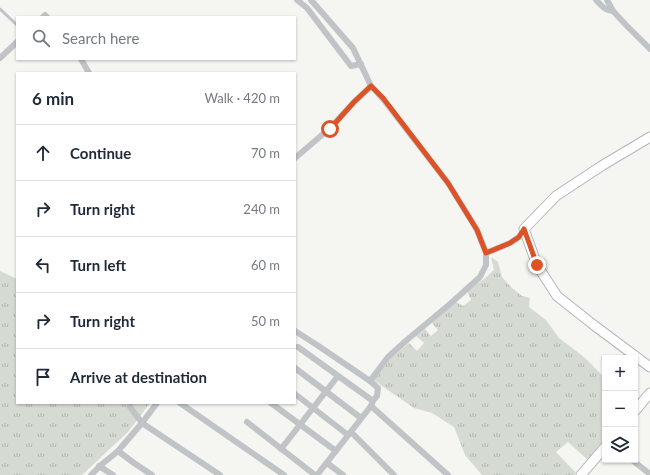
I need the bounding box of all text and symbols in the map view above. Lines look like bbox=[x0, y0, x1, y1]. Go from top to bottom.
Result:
search box bbox=[16, 16, 296, 60]
icon: search bbox=[30, 27, 52, 49]
text: Search here bbox=[62, 29, 139, 47]
text: 6 min bbox=[32, 88, 74, 109]
text: Walk · 420 m bbox=[204, 90, 280, 106]
route start bbox=[321, 120, 339, 138]
icon: ahead bbox=[32, 142, 54, 164]
text: Continue bbox=[70, 144, 131, 162]
text: 70 m bbox=[251, 145, 280, 161]
icon: right bbox=[32, 198, 54, 220]
text: Turn right bbox=[70, 200, 135, 218]
text: 240 m bbox=[243, 201, 280, 217]
icon: left bbox=[32, 254, 54, 276]
text: Turn left bbox=[70, 256, 126, 274]
route end bbox=[528, 256, 546, 274]
text: 60 m bbox=[251, 257, 280, 273]
icon: right bbox=[32, 310, 54, 332]
text: Turn right bbox=[70, 312, 135, 330]
text: 50 m bbox=[251, 313, 280, 329]
map controls bbox=[602, 355, 638, 463]
button: + bbox=[602, 355, 638, 391]
icon: arrive bbox=[32, 366, 54, 388]
text: Arrive at destination bbox=[70, 368, 207, 386]
button: − bbox=[602, 391, 638, 427]
button: layers bbox=[602, 427, 638, 463]

